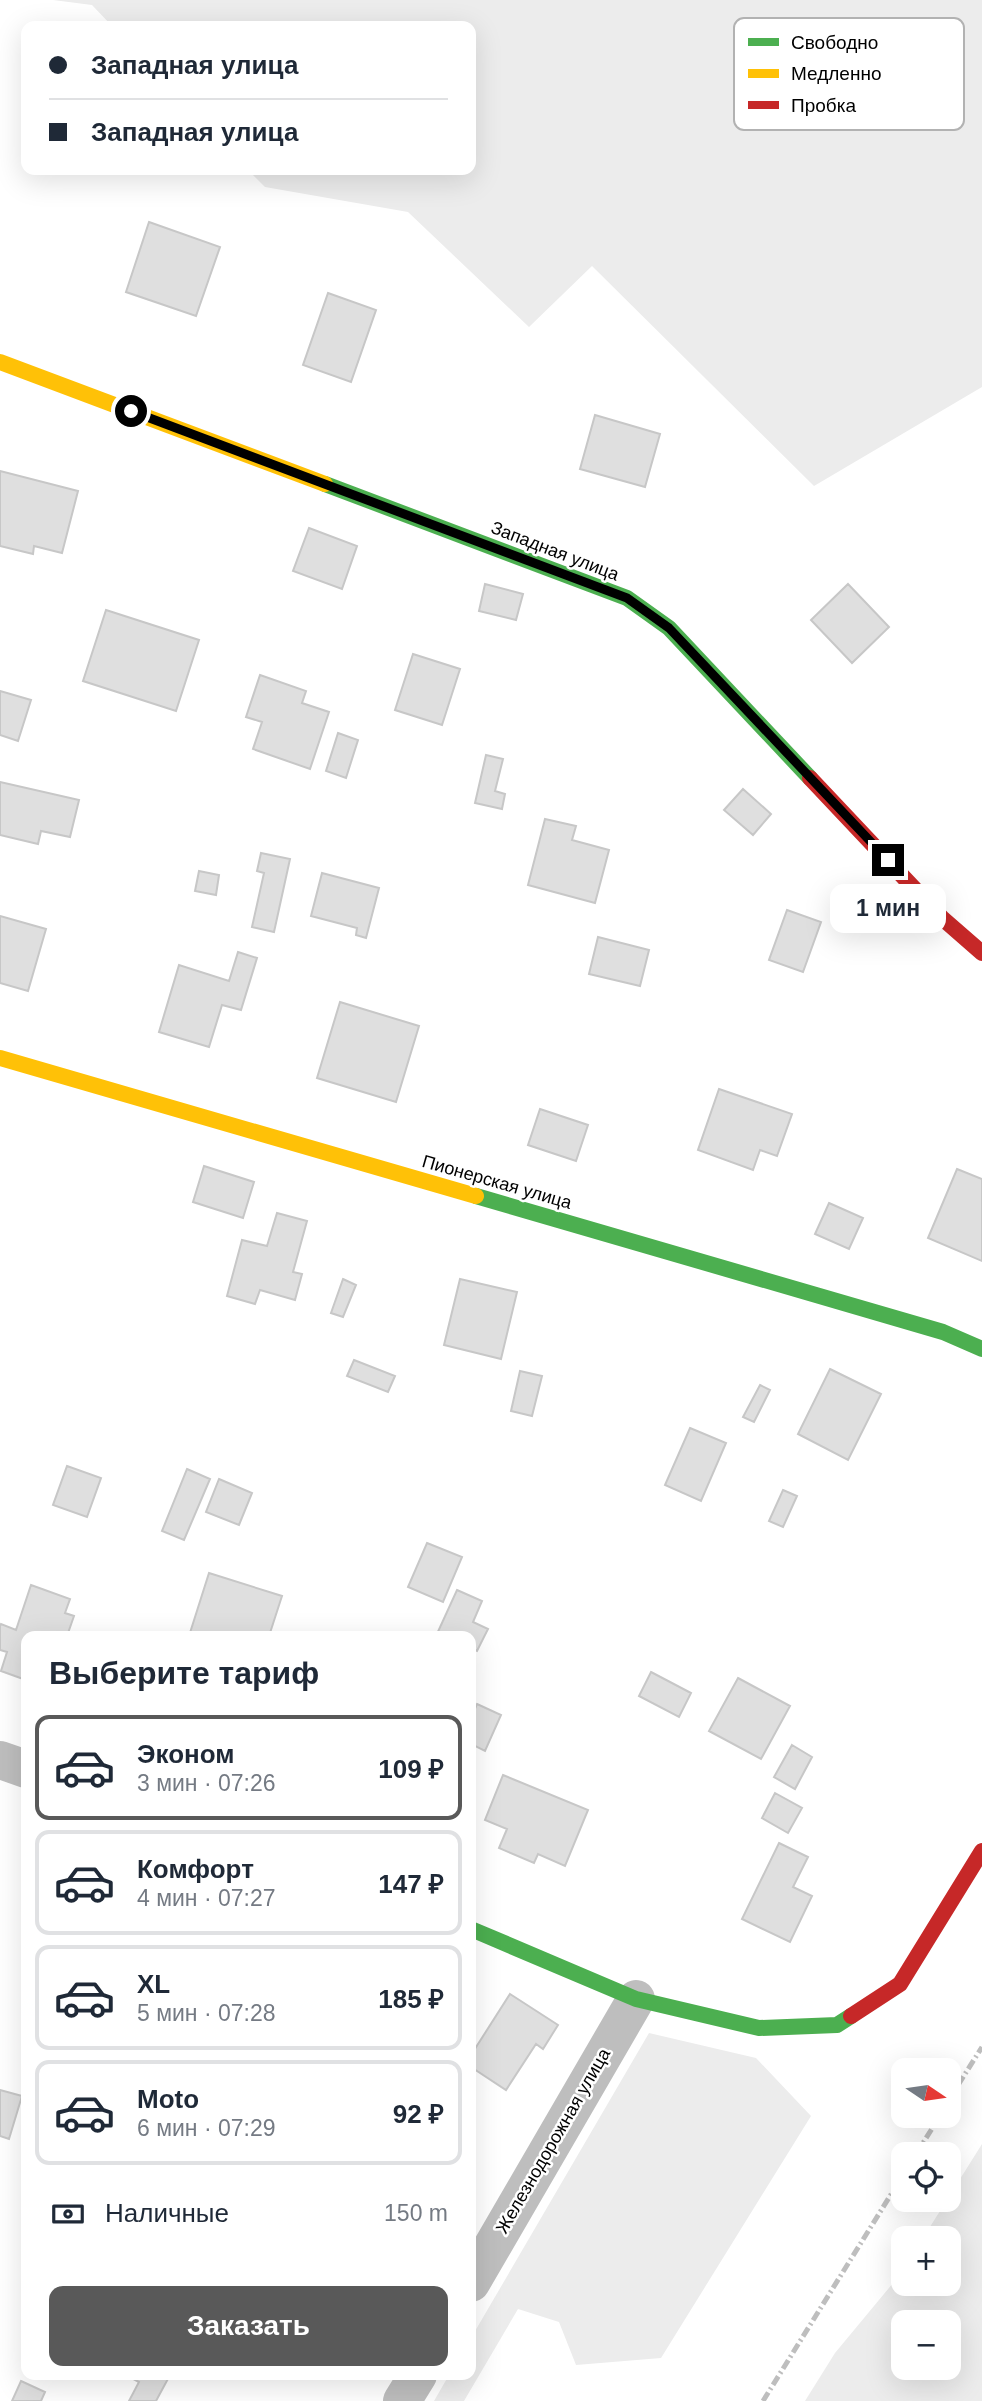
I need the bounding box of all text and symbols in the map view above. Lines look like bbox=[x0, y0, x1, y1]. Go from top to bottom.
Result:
legend bbox=[734, 18, 964, 130]
text: Свободно bbox=[791, 32, 878, 53]
text: Западная улица bbox=[91, 50, 298, 80]
text: Медленно bbox=[791, 63, 881, 84]
text: Пробка bbox=[791, 95, 856, 116]
text: Западная улица bbox=[91, 117, 298, 147]
route start bbox=[115, 395, 147, 427]
street label: Западная улица bbox=[488, 517, 623, 585]
route end bbox=[872, 844, 904, 876]
callout: 1 мин bbox=[830, 884, 946, 934]
text: 1 мин bbox=[856, 895, 920, 921]
street label: Пионерская улица bbox=[420, 1151, 575, 1213]
text: Выберите тариф bbox=[49, 1655, 319, 1691]
icon: car bbox=[53, 1736, 116, 1799]
text: Эконом bbox=[137, 1739, 235, 1769]
text: 109 ₽ bbox=[378, 1754, 444, 1784]
text: 3 мин · 07:26 bbox=[137, 1770, 276, 1796]
icon: car bbox=[53, 1851, 116, 1914]
text: Комфорт bbox=[137, 1854, 254, 1884]
text: 147 ₽ bbox=[378, 1869, 444, 1899]
text: 4 мин · 07:27 bbox=[137, 1885, 276, 1911]
icon: car bbox=[53, 1966, 116, 2029]
text: XL bbox=[137, 1969, 170, 1999]
text: 185 ₽ bbox=[378, 1984, 444, 2014]
text: 5 мин · 07:28 bbox=[137, 2000, 276, 2026]
street label: Железнодорожная улица bbox=[492, 2044, 615, 2237]
north arrow bbox=[891, 2058, 961, 2128]
map controls bbox=[891, 2058, 961, 2380]
icon: car bbox=[53, 2081, 116, 2144]
text: Moto bbox=[137, 2084, 199, 2114]
text: 92 ₽ bbox=[393, 2099, 444, 2129]
text: 6 мин · 07:29 bbox=[137, 2115, 276, 2141]
button: locate bbox=[891, 2142, 961, 2212]
icon: cash bbox=[49, 2195, 87, 2233]
text: Наличные bbox=[105, 2198, 229, 2228]
text: 150 m bbox=[384, 2200, 448, 2226]
button: + bbox=[891, 2226, 961, 2296]
button: Заказать bbox=[49, 2286, 448, 2366]
button: − bbox=[891, 2310, 961, 2380]

